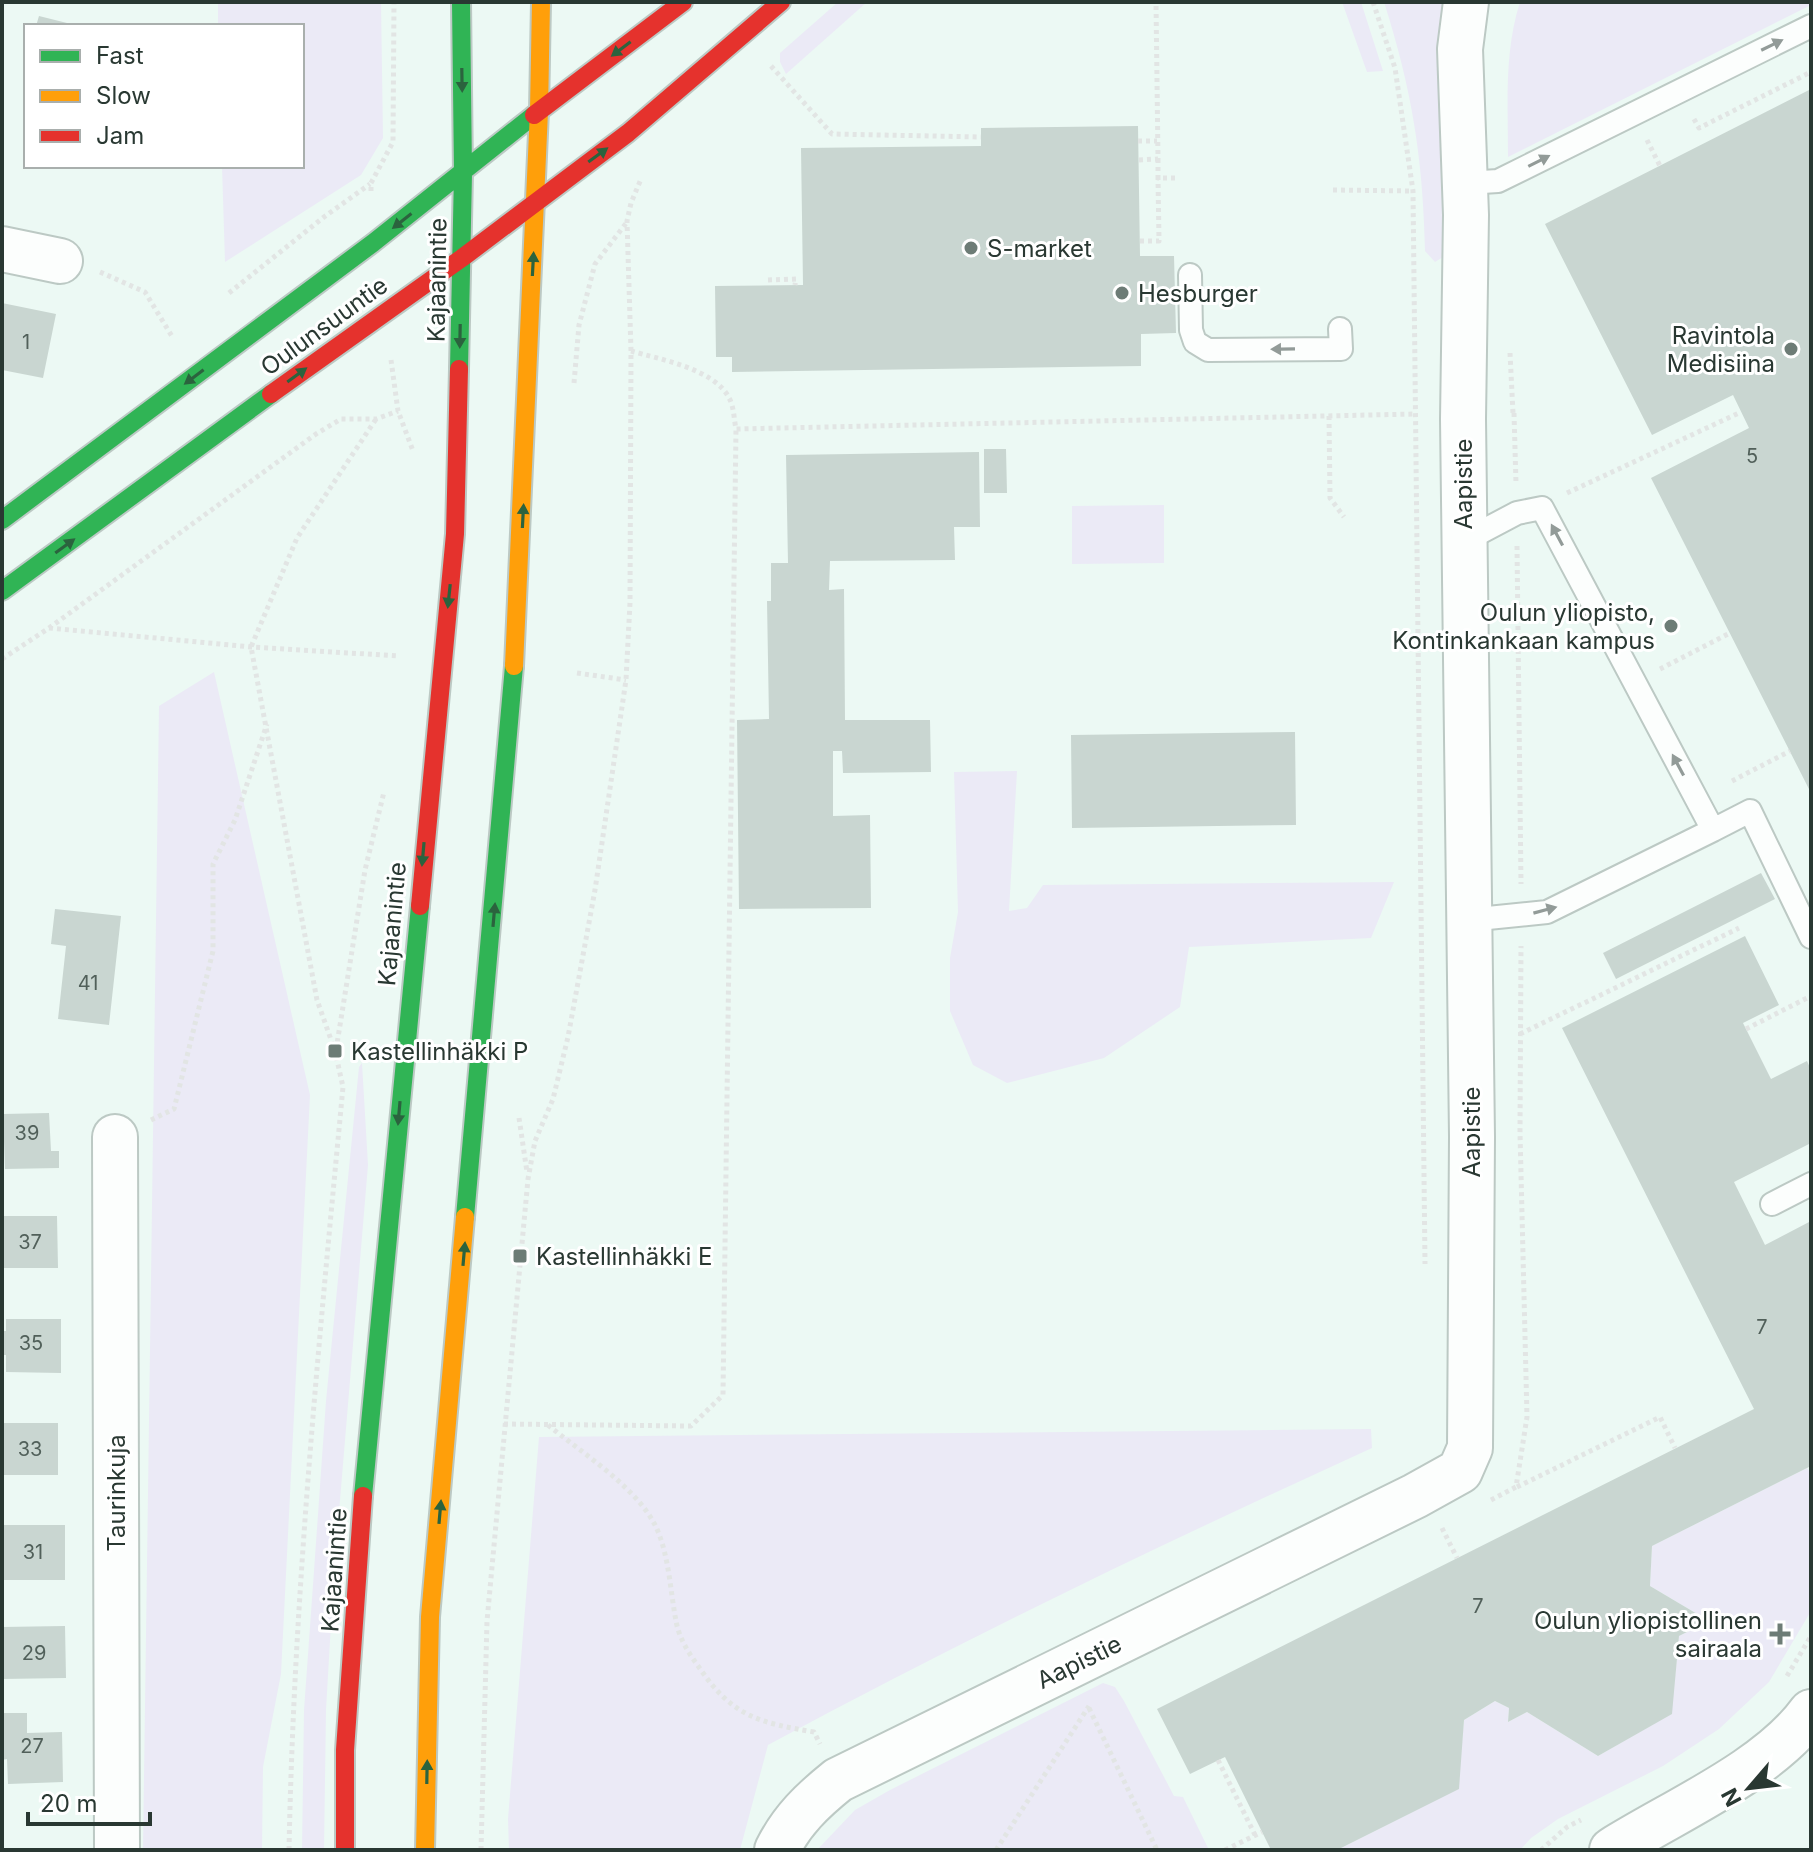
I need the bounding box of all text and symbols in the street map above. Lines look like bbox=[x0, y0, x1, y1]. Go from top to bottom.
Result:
legend bbox=[24, 24, 304, 168]
one-way arrow bbox=[1760, 39, 1783, 52]
one-way arrow bbox=[611, 40, 631, 56]
text: Fast bbox=[96, 41, 144, 70]
one-way arrow bbox=[456, 68, 468, 93]
text: Slow bbox=[96, 81, 151, 110]
text: Jam bbox=[96, 121, 144, 150]
one-way arrow bbox=[588, 147, 609, 163]
one-way arrow bbox=[1527, 154, 1550, 168]
one-way arrow bbox=[392, 212, 412, 228]
street label: Kajaanintie bbox=[421, 218, 453, 342]
place label: S-market bbox=[987, 234, 1092, 263]
marker: S-market bbox=[962, 239, 980, 257]
one-way arrow bbox=[526, 251, 539, 276]
street label: Oulunsuuntie bbox=[255, 270, 393, 382]
place label: Hesburger bbox=[1138, 279, 1258, 308]
marker: Hesburger bbox=[1113, 284, 1131, 302]
place label: Ravintola Medisiina bbox=[1667, 321, 1775, 378]
one-way arrow bbox=[454, 324, 466, 349]
house number: 1 bbox=[22, 330, 30, 354]
marker: Ravintola Medisiina bbox=[1782, 340, 1800, 358]
one-way arrow bbox=[1270, 343, 1295, 355]
one-way arrow bbox=[184, 368, 204, 384]
one-way arrow bbox=[287, 368, 308, 384]
street label: Aapistie bbox=[1449, 439, 1478, 529]
house number: 5 bbox=[1746, 444, 1758, 468]
one-way arrow bbox=[516, 503, 529, 528]
one-way arrow bbox=[1550, 524, 1563, 547]
one-way arrow bbox=[55, 538, 75, 554]
one-way arrow bbox=[442, 583, 455, 608]
place label: Oulun yliopisto, Kontinkankaan kampus bbox=[1392, 598, 1655, 655]
marker: Oulun yliopisto, Kontinkankaan kampus bbox=[1662, 617, 1680, 635]
one-way arrow bbox=[1672, 754, 1686, 776]
one-way arrow bbox=[416, 842, 429, 867]
street label: Kajaanintie bbox=[372, 861, 412, 987]
one-way arrow bbox=[488, 902, 501, 927]
one-way arrow bbox=[1533, 903, 1557, 916]
house number: 41 bbox=[78, 971, 98, 995]
place label: Kastellinhäkki P bbox=[351, 1037, 528, 1066]
marker: Kastellinhäkki P bbox=[326, 1042, 344, 1060]
street label: Aapistie bbox=[1457, 1087, 1486, 1177]
one-way arrow bbox=[392, 1101, 405, 1126]
house number: 39 bbox=[15, 1121, 39, 1145]
house number: 37 bbox=[18, 1230, 42, 1254]
one-way arrow bbox=[457, 1241, 470, 1266]
place label: Kastellinhäkki E bbox=[536, 1242, 713, 1271]
marker: Kastellinhäkki E bbox=[511, 1247, 529, 1265]
house number: 7 bbox=[1756, 1315, 1768, 1339]
house number: 35 bbox=[19, 1331, 43, 1355]
street label: Taurinkuja bbox=[102, 1434, 131, 1552]
house number: 33 bbox=[18, 1437, 42, 1461]
one-way arrow bbox=[434, 1500, 447, 1525]
street label: Kajaanintie bbox=[315, 1507, 353, 1633]
house number: 31 bbox=[23, 1540, 43, 1564]
house number: 7 bbox=[1472, 1594, 1484, 1618]
place label: Oulun yliopistollinen sairaala bbox=[1534, 1606, 1762, 1663]
marker: Oulun yliopistollinen sairaala bbox=[1769, 1623, 1791, 1645]
street label: Aapistie bbox=[1032, 1629, 1126, 1695]
house number: 29 bbox=[22, 1641, 46, 1665]
house number: 27 bbox=[20, 1734, 44, 1758]
north arrow bbox=[1709, 1748, 1789, 1828]
one-way arrow bbox=[421, 1759, 433, 1784]
scale bar bbox=[28, 1776, 150, 1826]
text: N bbox=[1716, 1784, 1747, 1811]
text: 20 m bbox=[40, 1789, 98, 1818]

